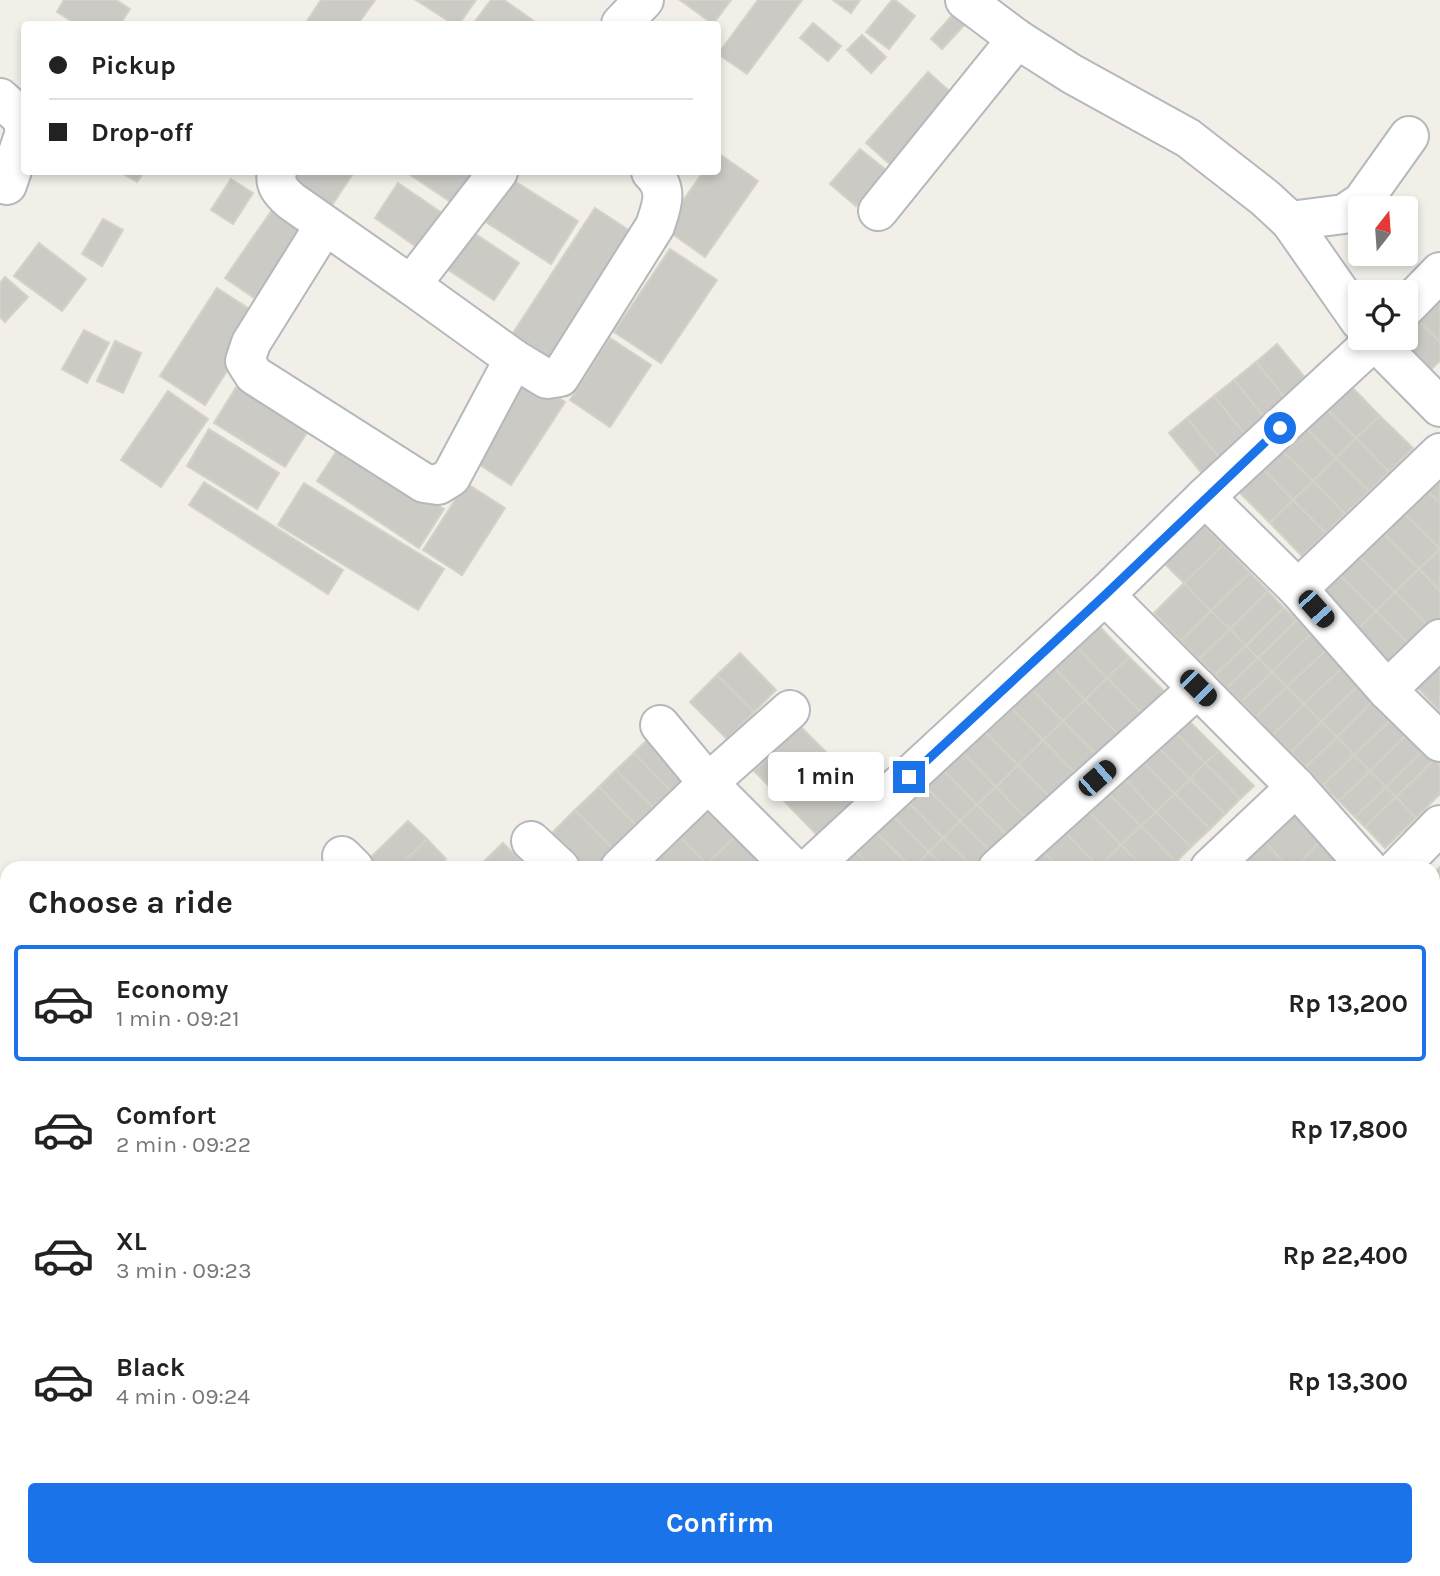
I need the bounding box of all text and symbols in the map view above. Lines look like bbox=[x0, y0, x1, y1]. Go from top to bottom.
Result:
text: Pickup bbox=[91, 50, 176, 81]
text: Drop-off bbox=[91, 117, 193, 148]
north arrow bbox=[1348, 196, 1418, 266]
map controls bbox=[1348, 196, 1418, 350]
button: locate bbox=[1348, 280, 1418, 350]
route start bbox=[1264, 412, 1296, 444]
car bbox=[1295, 586, 1338, 632]
car bbox=[1176, 666, 1221, 710]
callout: 1 min bbox=[769, 752, 884, 802]
car bbox=[1075, 756, 1120, 800]
route end bbox=[893, 761, 925, 793]
text: 1 min bbox=[797, 763, 855, 790]
text: Choose a ride bbox=[28, 884, 233, 921]
icon: car bbox=[32, 972, 95, 1035]
text: Economy bbox=[116, 974, 228, 1005]
text: Rp 13,200 bbox=[1288, 988, 1408, 1019]
text: 1 min · 09:21 bbox=[116, 1005, 240, 1032]
icon: car bbox=[32, 1098, 95, 1161]
text: Comfort bbox=[116, 1100, 217, 1131]
text: Rp 17,800 bbox=[1290, 1114, 1408, 1145]
text: 2 min · 09:22 bbox=[116, 1131, 251, 1158]
icon: car bbox=[32, 1224, 95, 1287]
text: XL bbox=[116, 1226, 147, 1257]
text: Rp 22,400 bbox=[1282, 1240, 1408, 1271]
text: 3 min · 09:23 bbox=[116, 1257, 252, 1284]
icon: car bbox=[32, 1350, 95, 1413]
text: Black bbox=[116, 1352, 185, 1383]
text: Rp 13,300 bbox=[1288, 1366, 1408, 1397]
text: 4 min · 09:24 bbox=[116, 1383, 250, 1410]
button: Confirm bbox=[28, 1483, 1412, 1563]

